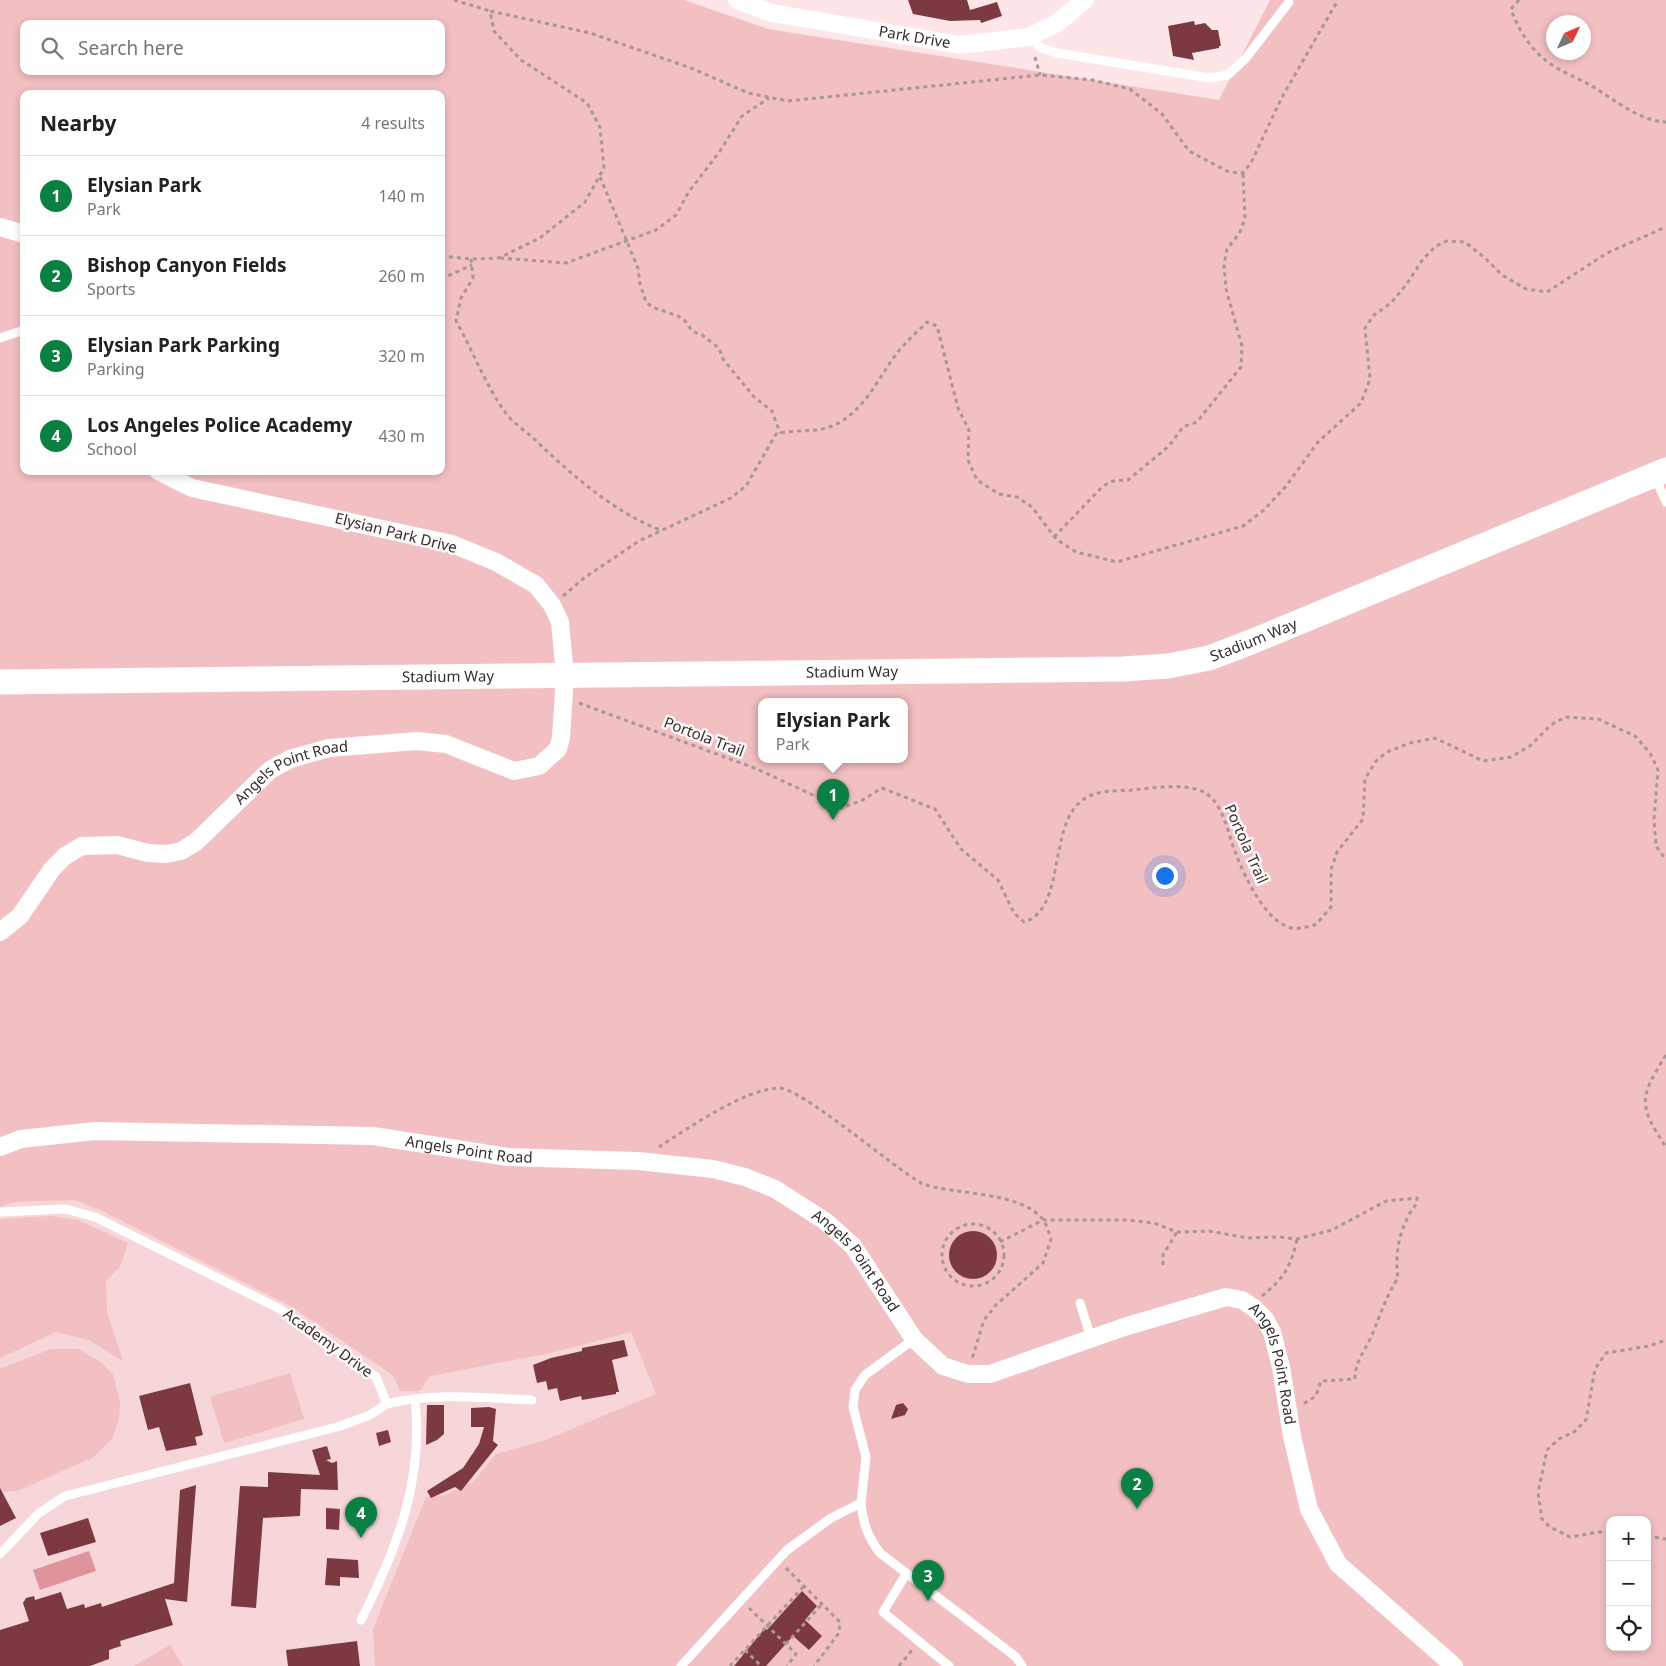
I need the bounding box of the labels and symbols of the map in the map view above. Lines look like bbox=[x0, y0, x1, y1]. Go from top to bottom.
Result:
north arrow bbox=[1546, 15, 1591, 60]
street label: Park Drive bbox=[877, 20, 952, 52]
street label: Elysian Park Drive bbox=[333, 507, 459, 557]
street label: Stadium Way bbox=[1207, 613, 1300, 666]
street label: Stadium Way bbox=[806, 661, 898, 682]
street label: Stadium Way bbox=[402, 665, 494, 686]
street label: Portola Trail bbox=[661, 712, 747, 761]
street label: Angels Point Road bbox=[229, 736, 349, 808]
pin: 1 bbox=[817, 779, 849, 820]
street label: Portola Trail bbox=[1221, 801, 1273, 886]
your location bbox=[1152, 863, 1178, 889]
street label: Angels Point Road bbox=[404, 1130, 533, 1167]
street label: Angels Point Road bbox=[808, 1204, 904, 1315]
street label: Angels Point Road bbox=[1245, 1298, 1301, 1426]
street label: Academy Drive bbox=[280, 1303, 377, 1381]
pin: 2 bbox=[1121, 1468, 1153, 1509]
pin: 4 bbox=[345, 1497, 377, 1538]
pin: 3 bbox=[912, 1560, 944, 1601]

